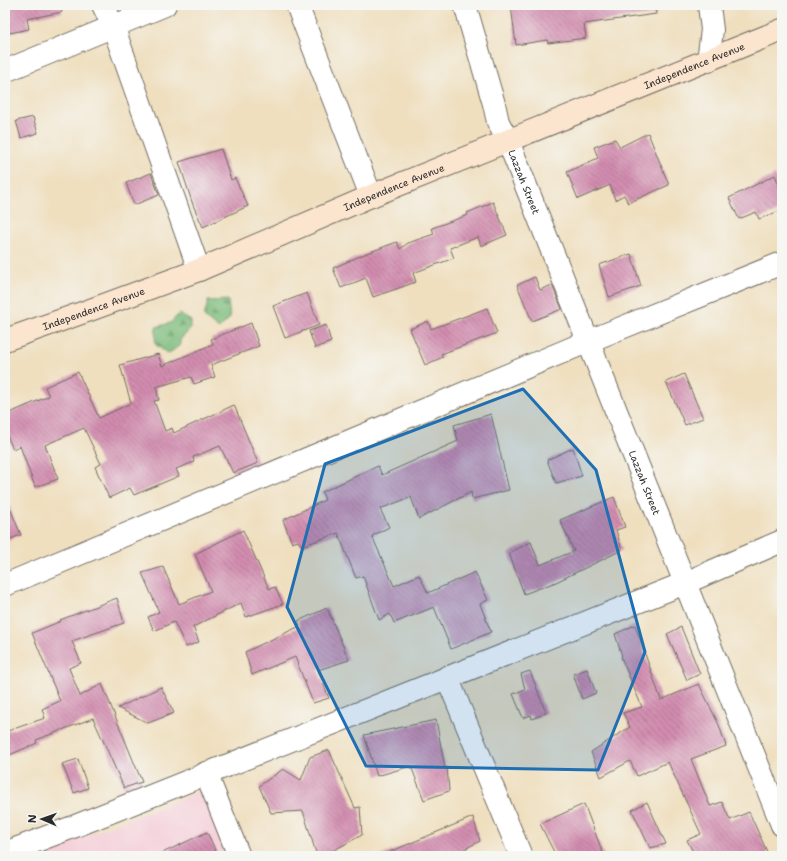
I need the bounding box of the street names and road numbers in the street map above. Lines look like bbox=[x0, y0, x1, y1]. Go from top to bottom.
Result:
street label: Independence Avenue bbox=[642, 40, 747, 92]
street label: Lazzah Street bbox=[505, 148, 543, 216]
street label: Independence Avenue bbox=[342, 161, 447, 214]
street label: Independence Avenue bbox=[41, 284, 147, 333]
street label: Lazzah Street bbox=[626, 449, 663, 517]

